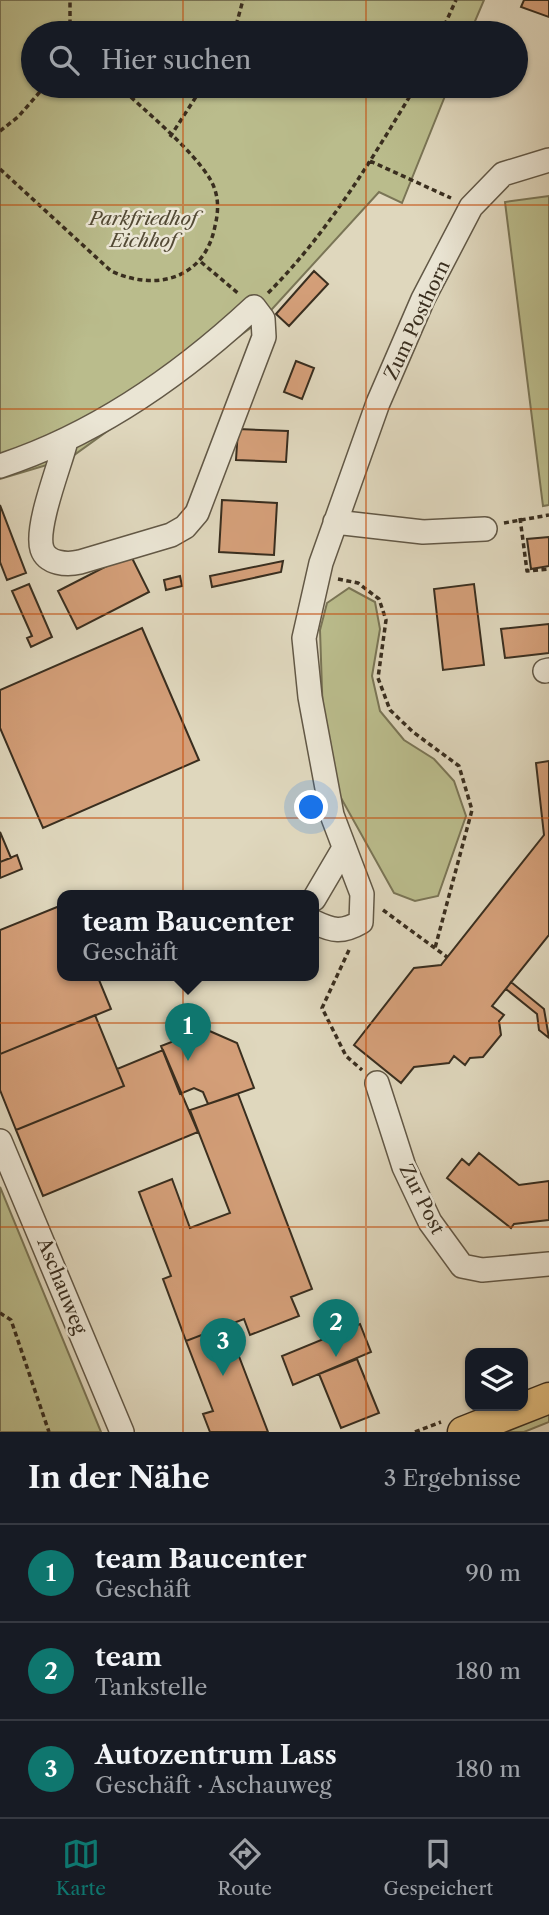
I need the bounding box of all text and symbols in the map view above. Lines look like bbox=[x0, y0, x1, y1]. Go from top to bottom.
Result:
search box bbox=[21, 21, 528, 98]
icon: search bbox=[45, 41, 83, 79]
text: Hier suchen bbox=[101, 44, 251, 76]
park label: Parkfriedhof Eichhof bbox=[87, 207, 204, 252]
street label: Zum Posthorn bbox=[379, 257, 455, 383]
your location bbox=[294, 790, 328, 824]
popup bbox=[57, 890, 319, 981]
text: team Baucenter bbox=[82, 906, 294, 938]
text: Geschäft bbox=[82, 938, 178, 966]
pin: 1 bbox=[165, 1003, 211, 1061]
street label: Zur Post bbox=[395, 1160, 450, 1238]
street label: Aschauweg bbox=[32, 1234, 92, 1338]
pin: 2 bbox=[313, 1299, 359, 1357]
pin: 3 bbox=[200, 1318, 246, 1376]
map controls bbox=[465, 1348, 528, 1411]
button: layers bbox=[465, 1348, 528, 1411]
text: In der Nähe bbox=[28, 1459, 210, 1496]
text: 3 Ergebnisse bbox=[384, 1464, 521, 1492]
text: team Baucenter bbox=[95, 1543, 306, 1575]
text: 1 bbox=[46, 1559, 56, 1587]
text: 90 m bbox=[465, 1559, 521, 1587]
text: Geschäft bbox=[95, 1575, 191, 1603]
text: team bbox=[95, 1641, 162, 1673]
text: 2 bbox=[44, 1657, 58, 1685]
text: 180 m bbox=[456, 1657, 521, 1685]
text: Tankstelle bbox=[95, 1673, 207, 1701]
text: Autozentrum Lass bbox=[95, 1739, 337, 1771]
text: 3 bbox=[45, 1755, 58, 1783]
text: 180 m bbox=[456, 1755, 521, 1783]
text: Geschäft · Aschauweg bbox=[95, 1771, 332, 1799]
tab: Karte bbox=[56, 1835, 106, 1900]
tab: Route bbox=[218, 1835, 272, 1900]
tab: Gespeichert bbox=[384, 1835, 493, 1900]

